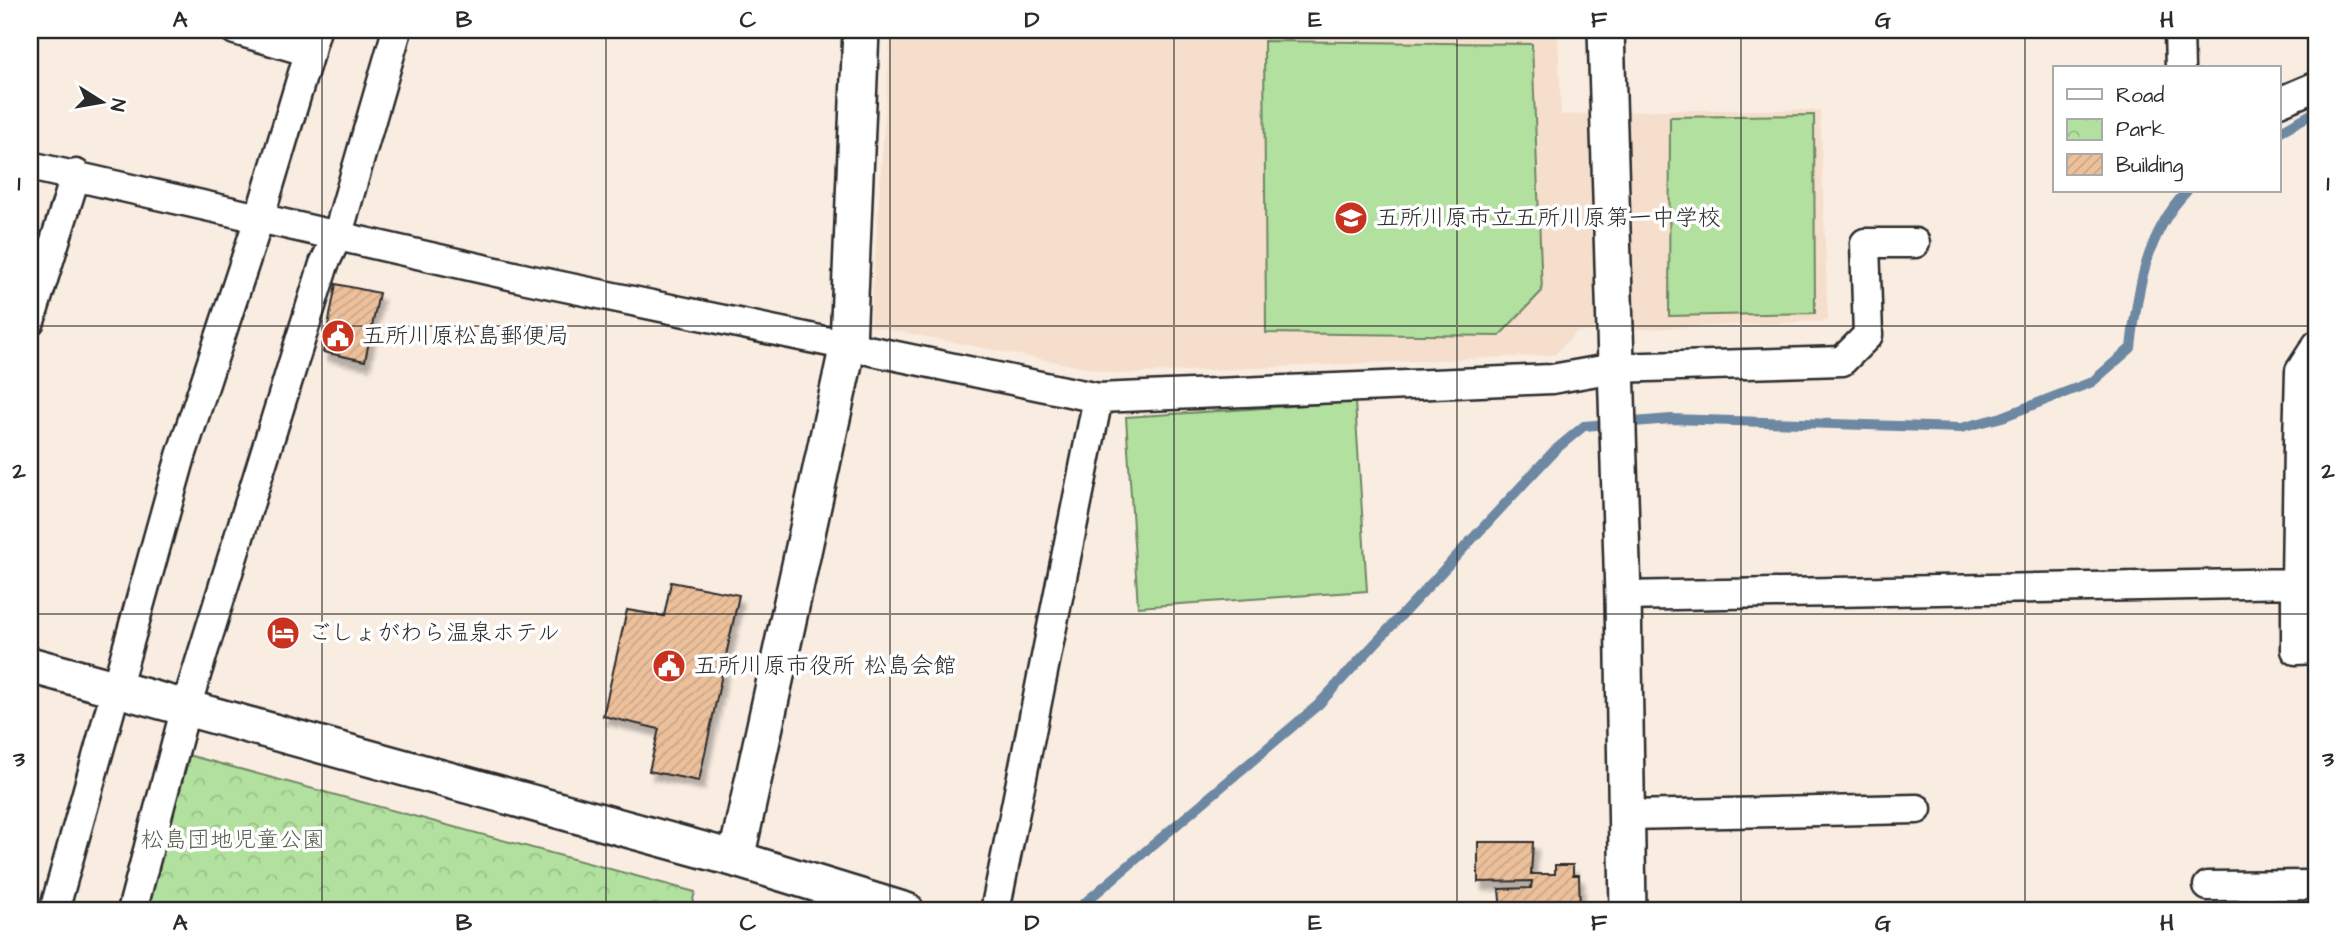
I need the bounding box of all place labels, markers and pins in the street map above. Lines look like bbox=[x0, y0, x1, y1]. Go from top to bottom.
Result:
school or university icon: 五所川原市立五所川原第一中学校 bbox=[1332, 199, 1370, 237]
place label: 五所川原市立五所川原第一中学校 bbox=[1376, 202, 1721, 234]
public building icon: 五所川原松島郵便局 bbox=[319, 317, 357, 355]
place label: 五所川原松島郵便局 bbox=[362, 320, 569, 352]
hotel icon: ごしょがわら温泉ホテル bbox=[264, 614, 302, 652]
place label: ごしょがわら温泉ホテル bbox=[308, 617, 560, 649]
public building icon: 五所川原市役所 松島会館 bbox=[650, 647, 688, 685]
place label: 五所川原市役所 松島会館 bbox=[694, 650, 956, 682]

